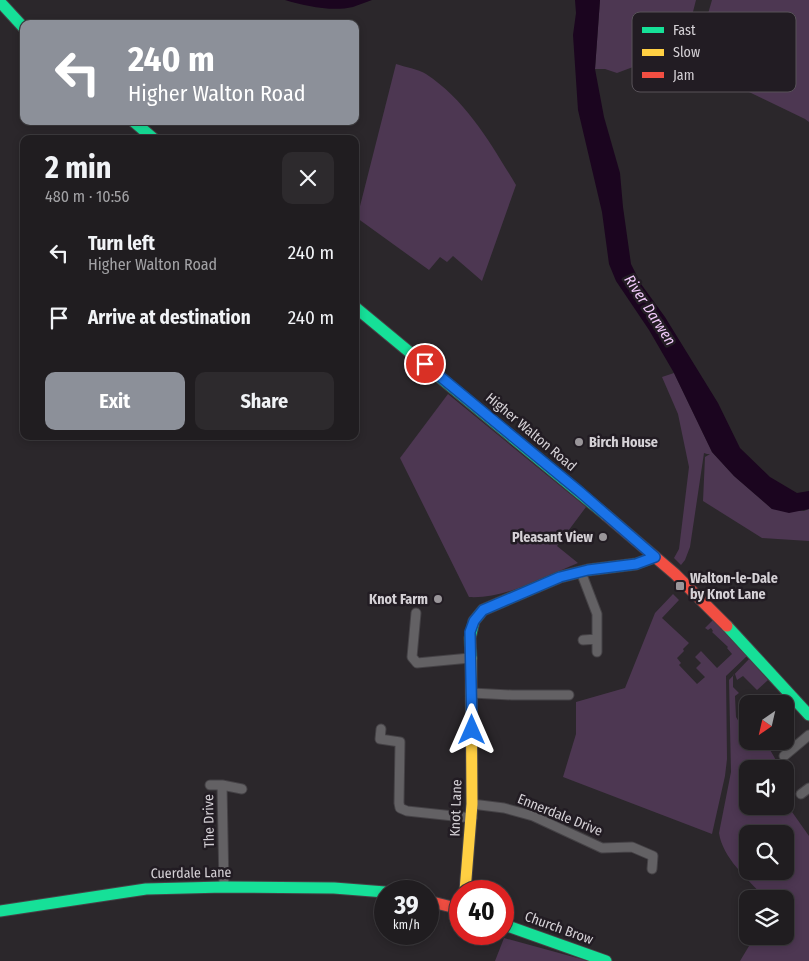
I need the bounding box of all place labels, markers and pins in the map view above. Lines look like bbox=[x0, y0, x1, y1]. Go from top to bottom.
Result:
pin bbox=[404, 343, 446, 385]
place label: Birch House bbox=[589, 434, 658, 451]
marker: Birch House bbox=[573, 436, 585, 448]
place label: Pleasant View bbox=[512, 529, 593, 546]
marker: Pleasant View bbox=[597, 531, 609, 543]
place label: Walton-le-Dale by Knot Lane bbox=[690, 570, 778, 603]
marker: Walton-le-Dale by Knot Lane bbox=[674, 580, 686, 592]
place label: Knot Farm bbox=[369, 591, 428, 608]
marker: Knot Farm bbox=[432, 593, 444, 605]

